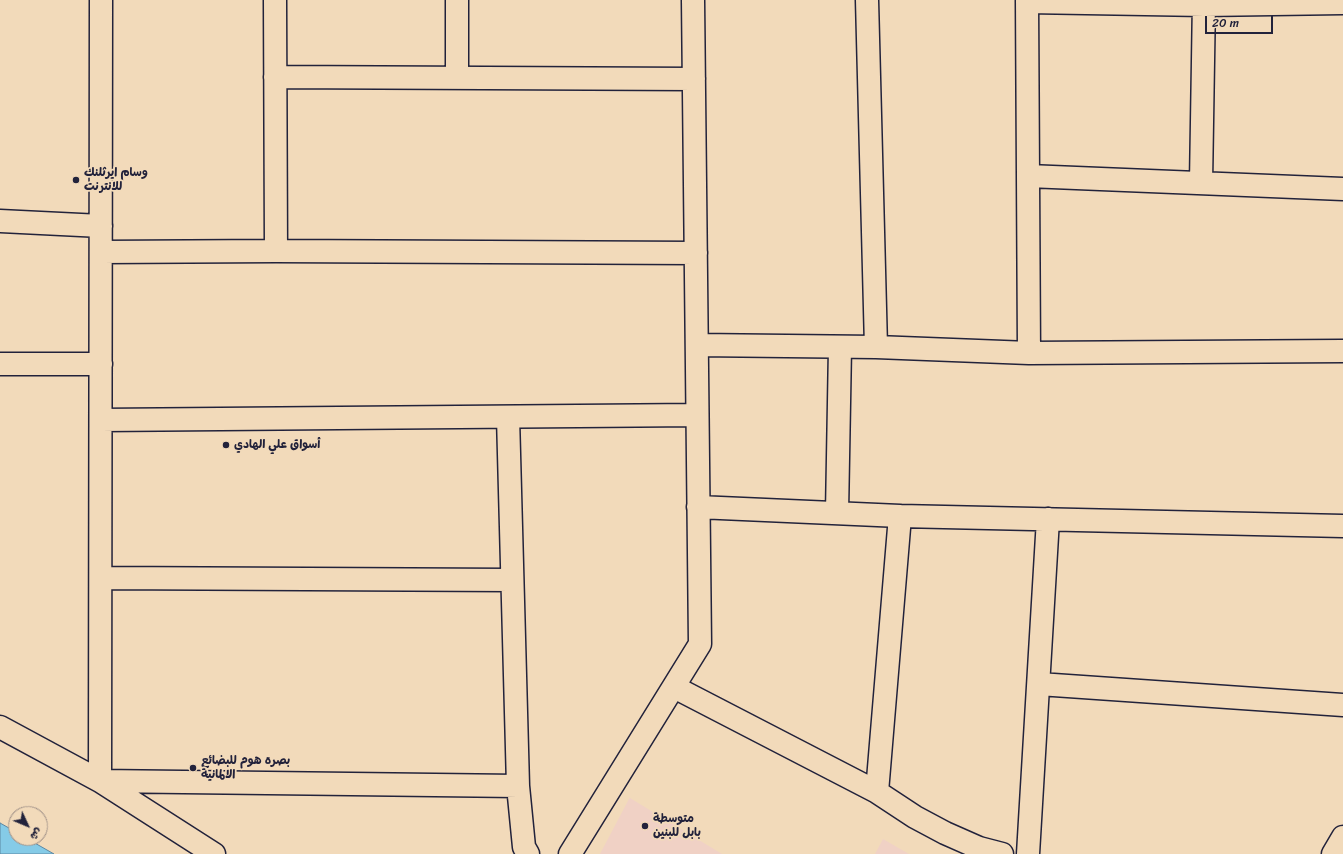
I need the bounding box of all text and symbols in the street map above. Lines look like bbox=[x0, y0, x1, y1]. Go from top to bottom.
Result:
scale bar bbox=[1207, 8, 1275, 34]
text: 20 m bbox=[1212, 12, 1239, 34]
place label: وسام ايرثلنك للانترنت bbox=[84, 166, 148, 194]
marker: وسام ايرثلنك للانترنت bbox=[71, 175, 81, 185]
place label: أسواق علي الهادي bbox=[234, 438, 320, 452]
marker: أسواق علي الهادي bbox=[221, 440, 231, 450]
place label: بصره هوم للبضائع الالمانية bbox=[201, 754, 290, 782]
marker: بصره هوم للبضائع الالمانية bbox=[188, 763, 198, 773]
north arrow bbox=[8, 806, 48, 846]
place label: متوسطة بابل للبنين bbox=[653, 812, 701, 840]
marker: متوسطة بابل للبنين bbox=[640, 821, 650, 831]
text: ش bbox=[25, 823, 47, 845]

